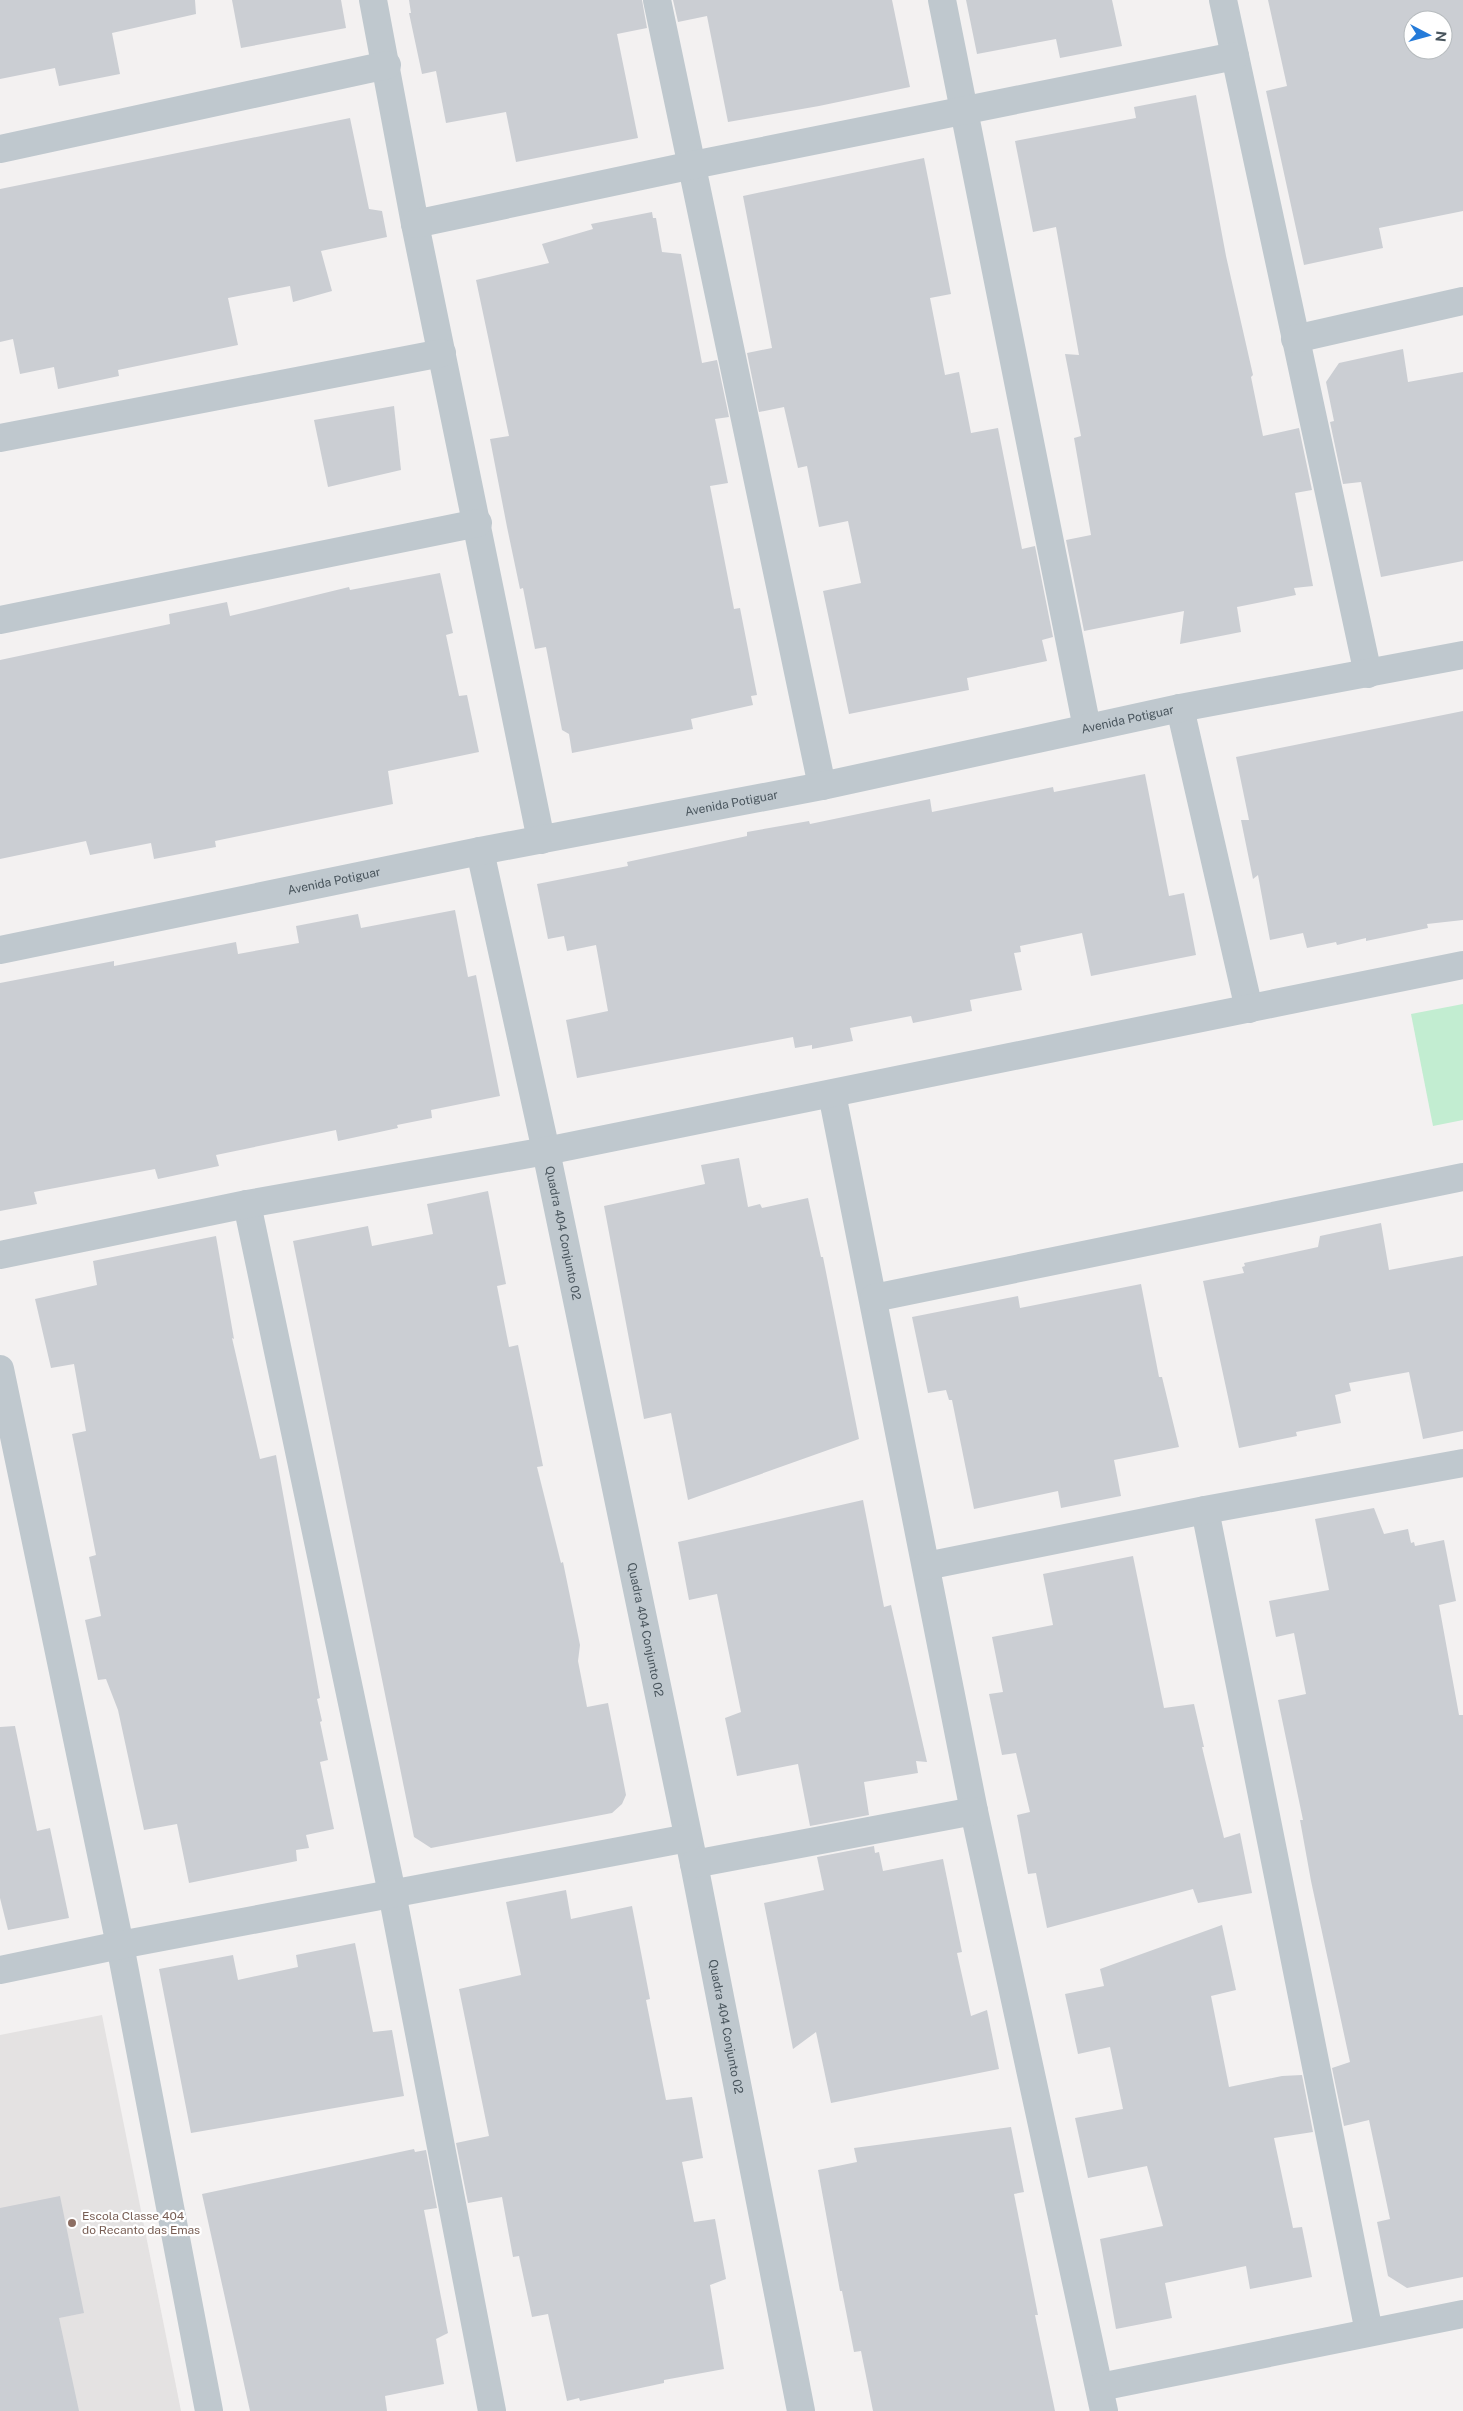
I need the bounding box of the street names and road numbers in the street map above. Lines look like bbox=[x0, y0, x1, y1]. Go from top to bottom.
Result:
street label: Avenida Potiguar bbox=[1080, 702, 1176, 736]
street label: Avenida Potiguar bbox=[684, 787, 779, 819]
street label: Avenida Potiguar bbox=[286, 865, 382, 898]
street label: Quadra 404 Conjunto 02 bbox=[542, 1165, 584, 1301]
street label: Quadra 404 Conjunto 02 bbox=[625, 1561, 666, 1698]
street label: Quadra 404 Conjunto 02 bbox=[706, 1958, 746, 2095]

